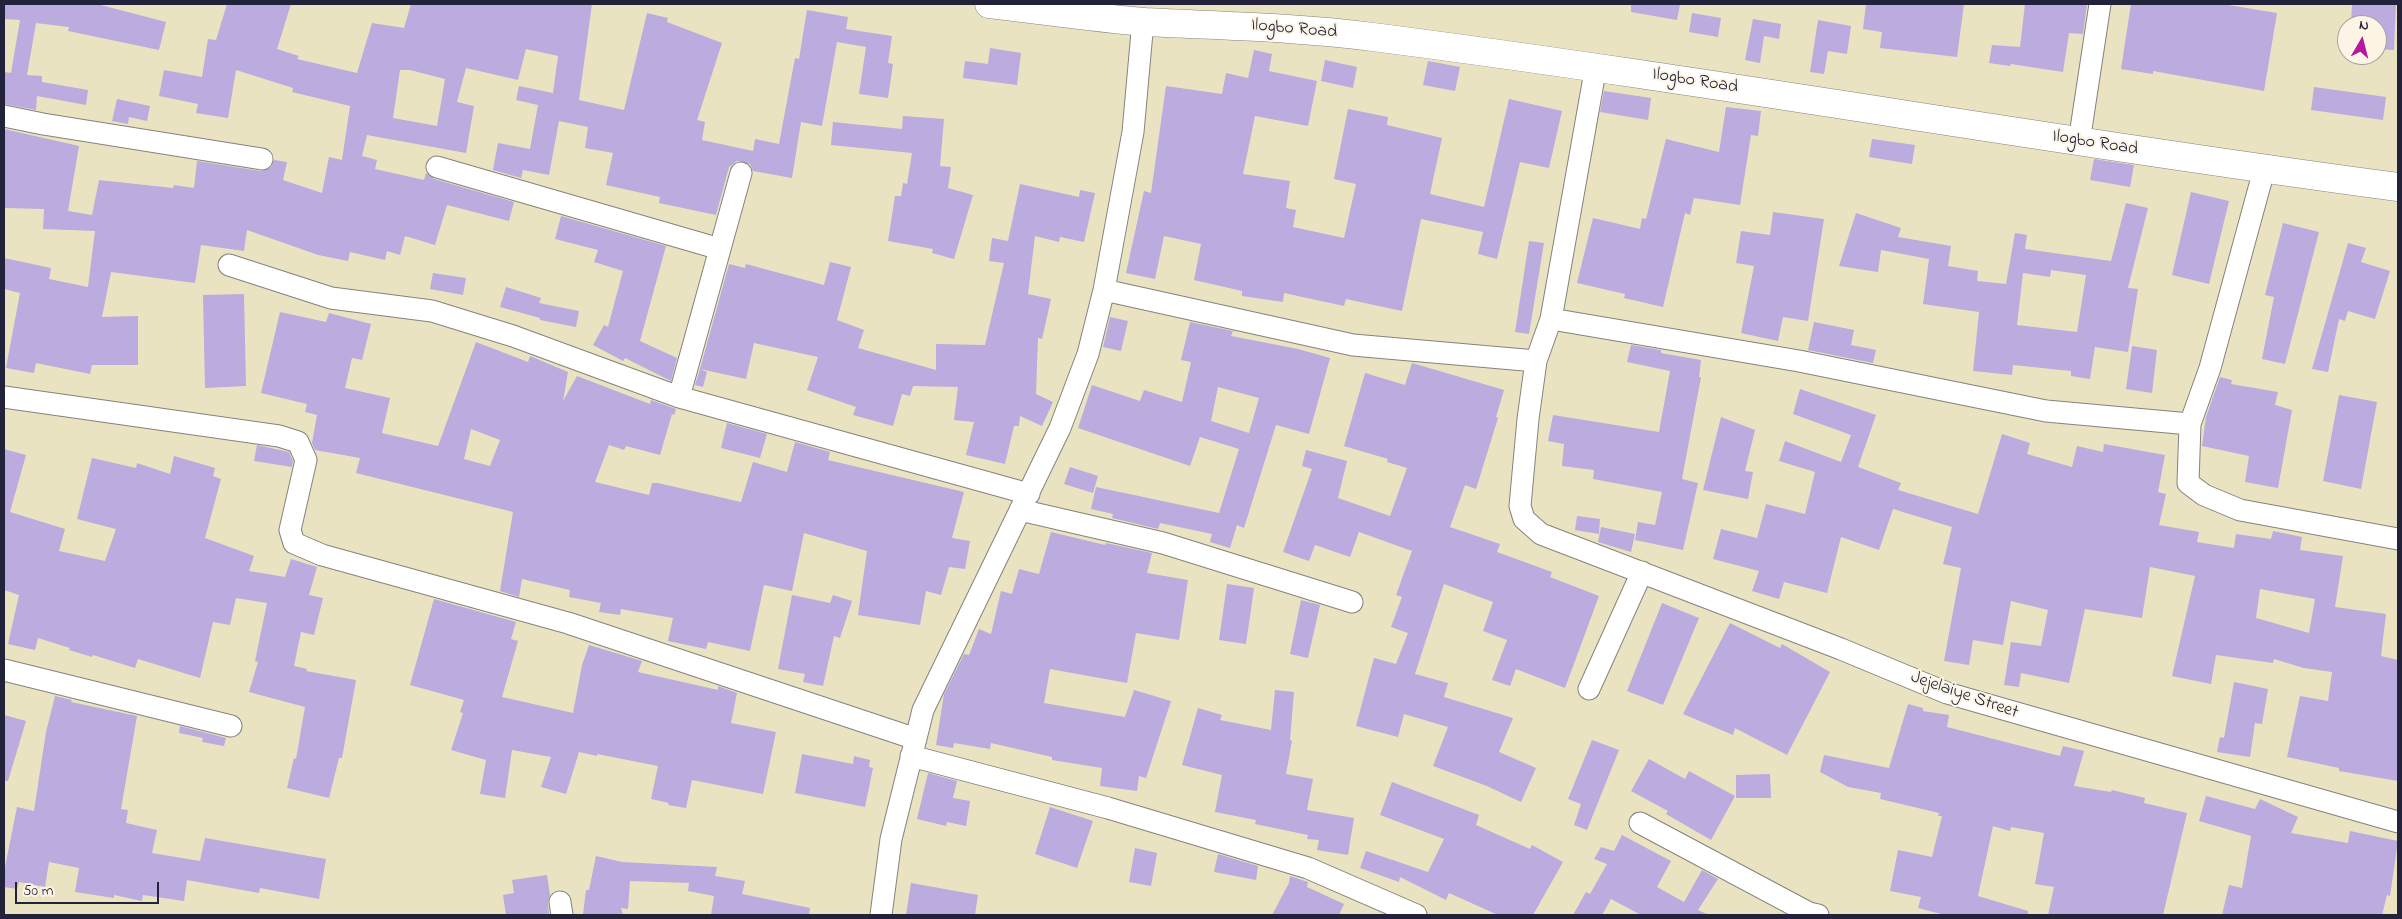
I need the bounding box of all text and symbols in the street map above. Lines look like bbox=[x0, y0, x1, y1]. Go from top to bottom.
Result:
street label: Ilogbo Road bbox=[1250, 15, 1338, 45]
north arrow bbox=[2337, 15, 2387, 65]
text: N bbox=[2358, 15, 2370, 37]
street label: Ilogbo Road bbox=[1651, 65, 1739, 99]
street label: Ilogbo Road bbox=[2051, 127, 2139, 161]
street label: Jejelaiye Street bbox=[1907, 667, 2021, 725]
scale bar bbox=[18, 872, 161, 904]
text: 50 m bbox=[23, 880, 53, 902]

